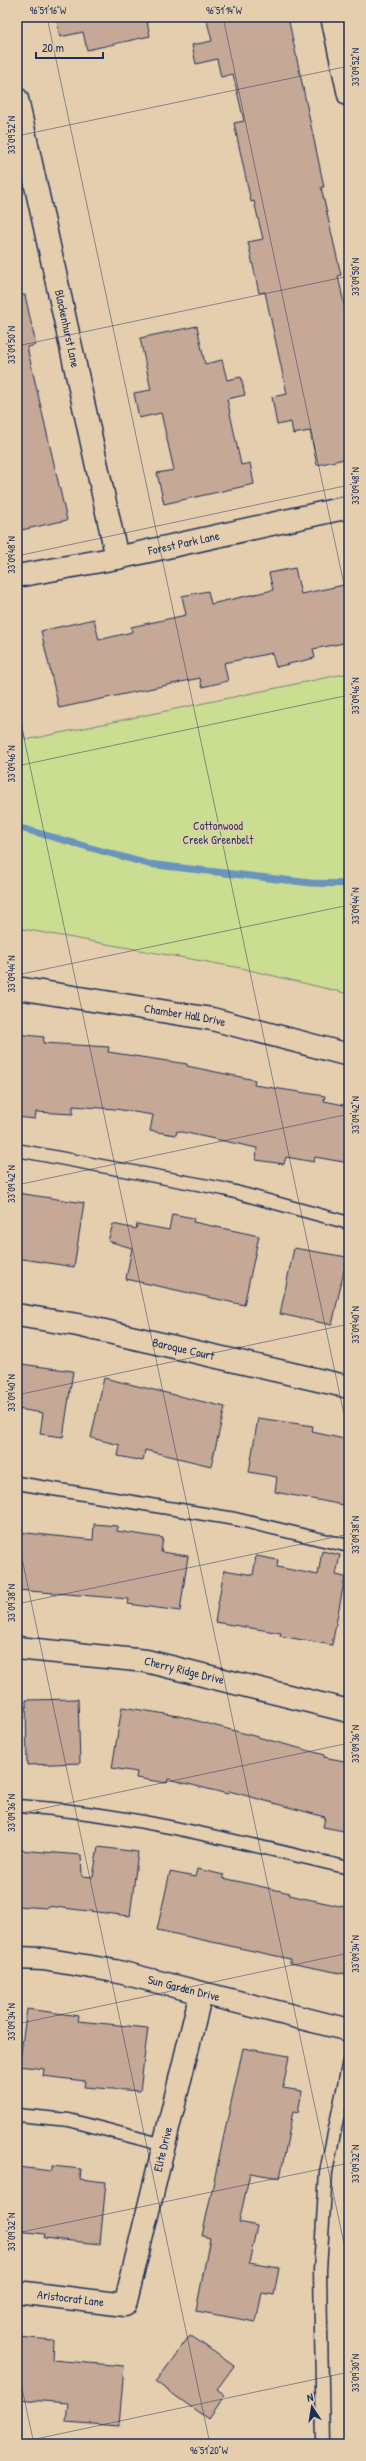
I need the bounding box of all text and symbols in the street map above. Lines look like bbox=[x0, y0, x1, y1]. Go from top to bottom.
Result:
text: 96°51'16"W bbox=[30, 4, 67, 17]
text: 96°51'14"W bbox=[206, 4, 243, 17]
scale bar bbox=[36, 34, 103, 60]
text: 20 m bbox=[42, 39, 64, 56]
text: 33°09'52"N bbox=[349, 48, 362, 86]
text: 33°09'52"N bbox=[5, 116, 18, 154]
text: 33°09'50"N bbox=[349, 258, 362, 296]
street label: Blackenhurst Lane bbox=[51, 288, 84, 369]
text: 33°09'50"N bbox=[5, 326, 18, 364]
text: 33°09'48"N bbox=[349, 467, 362, 505]
street label: Forest Park Lane bbox=[145, 527, 221, 559]
text: 33°09'48"N bbox=[5, 536, 18, 574]
text: 33°09'46"N bbox=[349, 677, 362, 715]
text: 33°09'46"N bbox=[5, 745, 18, 783]
park label: Cottonwood Creek Greenbelt bbox=[183, 817, 254, 848]
text: 33°09'44"N bbox=[349, 888, 362, 924]
text: 33°09'44"N bbox=[5, 956, 18, 992]
street label: Chamber Hall Drive bbox=[143, 999, 228, 1030]
text: 33°09'42"N bbox=[349, 1096, 362, 1134]
text: 33°09'42"N bbox=[5, 1165, 18, 1203]
text: 33°09'40"N bbox=[349, 1306, 362, 1344]
street label: Baroque Court bbox=[151, 1333, 217, 1364]
text: 33°09'40"N bbox=[5, 1374, 18, 1412]
text: 33°09'38"N bbox=[349, 1516, 362, 1554]
text: 33°09'38"N bbox=[5, 1584, 18, 1622]
street label: Cherry Ridge Drive bbox=[143, 1652, 226, 1688]
text: 33°09'36"N bbox=[349, 1725, 362, 1763]
text: 33°09'36"N bbox=[5, 1794, 18, 1832]
text: 33°09'34"N bbox=[349, 1935, 362, 1973]
street label: Sun Garden Drive bbox=[146, 1971, 222, 2005]
text: 33°09'34"N bbox=[5, 2003, 18, 2041]
street label: Elite Drive bbox=[149, 2125, 176, 2173]
text: 33°09'32"N bbox=[349, 2145, 362, 2183]
text: 33°09'32"N bbox=[5, 2213, 18, 2251]
street label: Aristocrat Lane bbox=[36, 2286, 105, 2310]
text: 33°09'30"N bbox=[349, 2354, 362, 2392]
north arrow bbox=[292, 2387, 332, 2427]
text: N bbox=[306, 2390, 314, 2405]
text: 96°51'20"W bbox=[190, 2444, 229, 2457]

